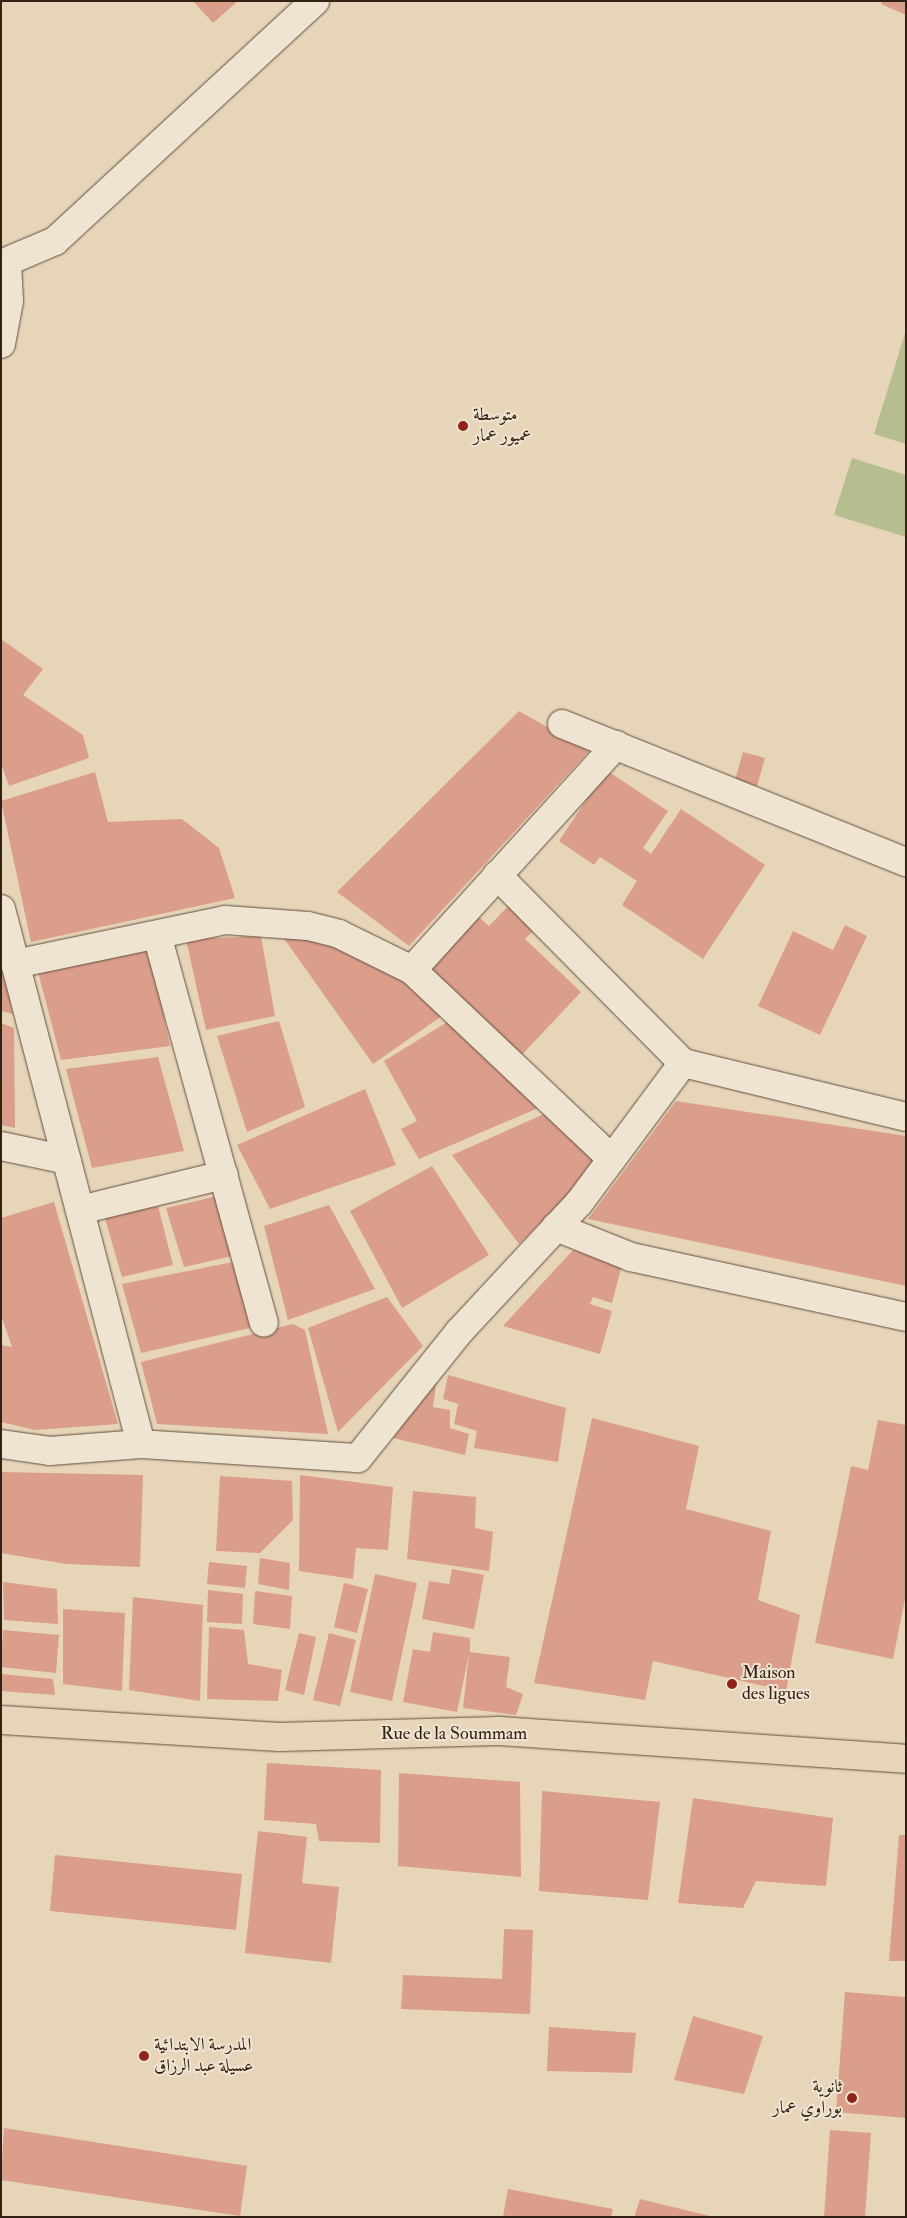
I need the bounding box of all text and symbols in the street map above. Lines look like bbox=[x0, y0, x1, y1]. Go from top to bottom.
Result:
place label: متوسطة عميور عمار bbox=[473, 405, 531, 448]
marker: متوسطة عميور عمار bbox=[457, 420, 469, 432]
place label: Maison des ligues bbox=[742, 1663, 810, 1706]
marker: Maison des ligues bbox=[726, 1678, 738, 1690]
street label: Rue de la Soummam bbox=[381, 1723, 527, 1745]
place label: المدرسة الابتدائية عسيلة عبد الرزاق bbox=[154, 2035, 253, 2078]
marker: المدرسة الابتدائية عسيلة عبد الرزاق bbox=[138, 2050, 150, 2062]
place label: ثانوية بوراوي عمار bbox=[773, 2077, 842, 2120]
marker: ثانوية بوراوي عمار bbox=[846, 2092, 858, 2104]

